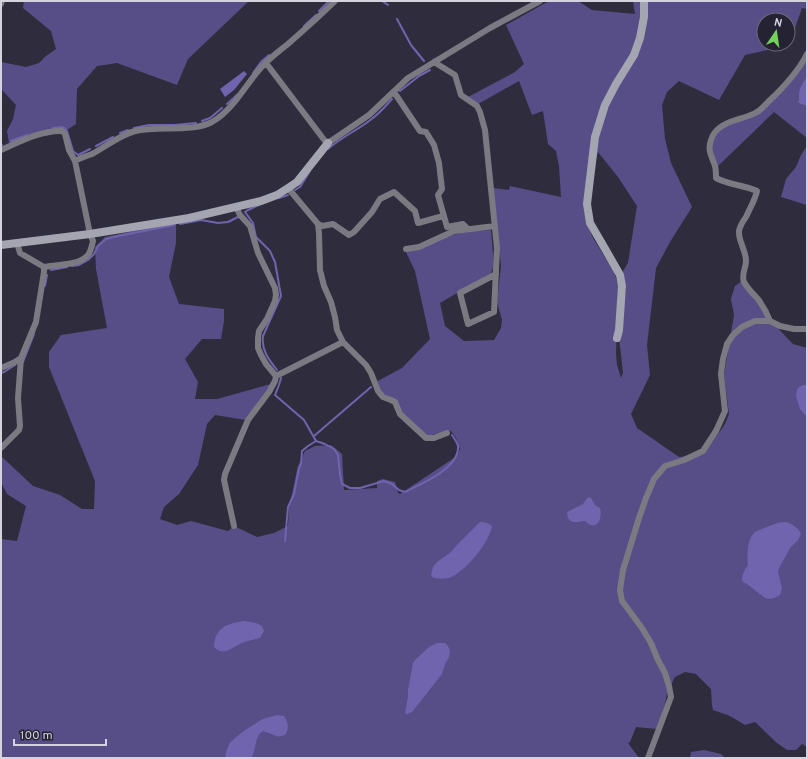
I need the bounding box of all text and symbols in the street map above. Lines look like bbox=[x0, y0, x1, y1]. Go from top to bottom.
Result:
north arrow bbox=[756, 12, 796, 52]
text: N bbox=[773, 16, 783, 31]
scale bar bbox=[14, 721, 106, 747]
text: 100 m bbox=[20, 728, 53, 744]

